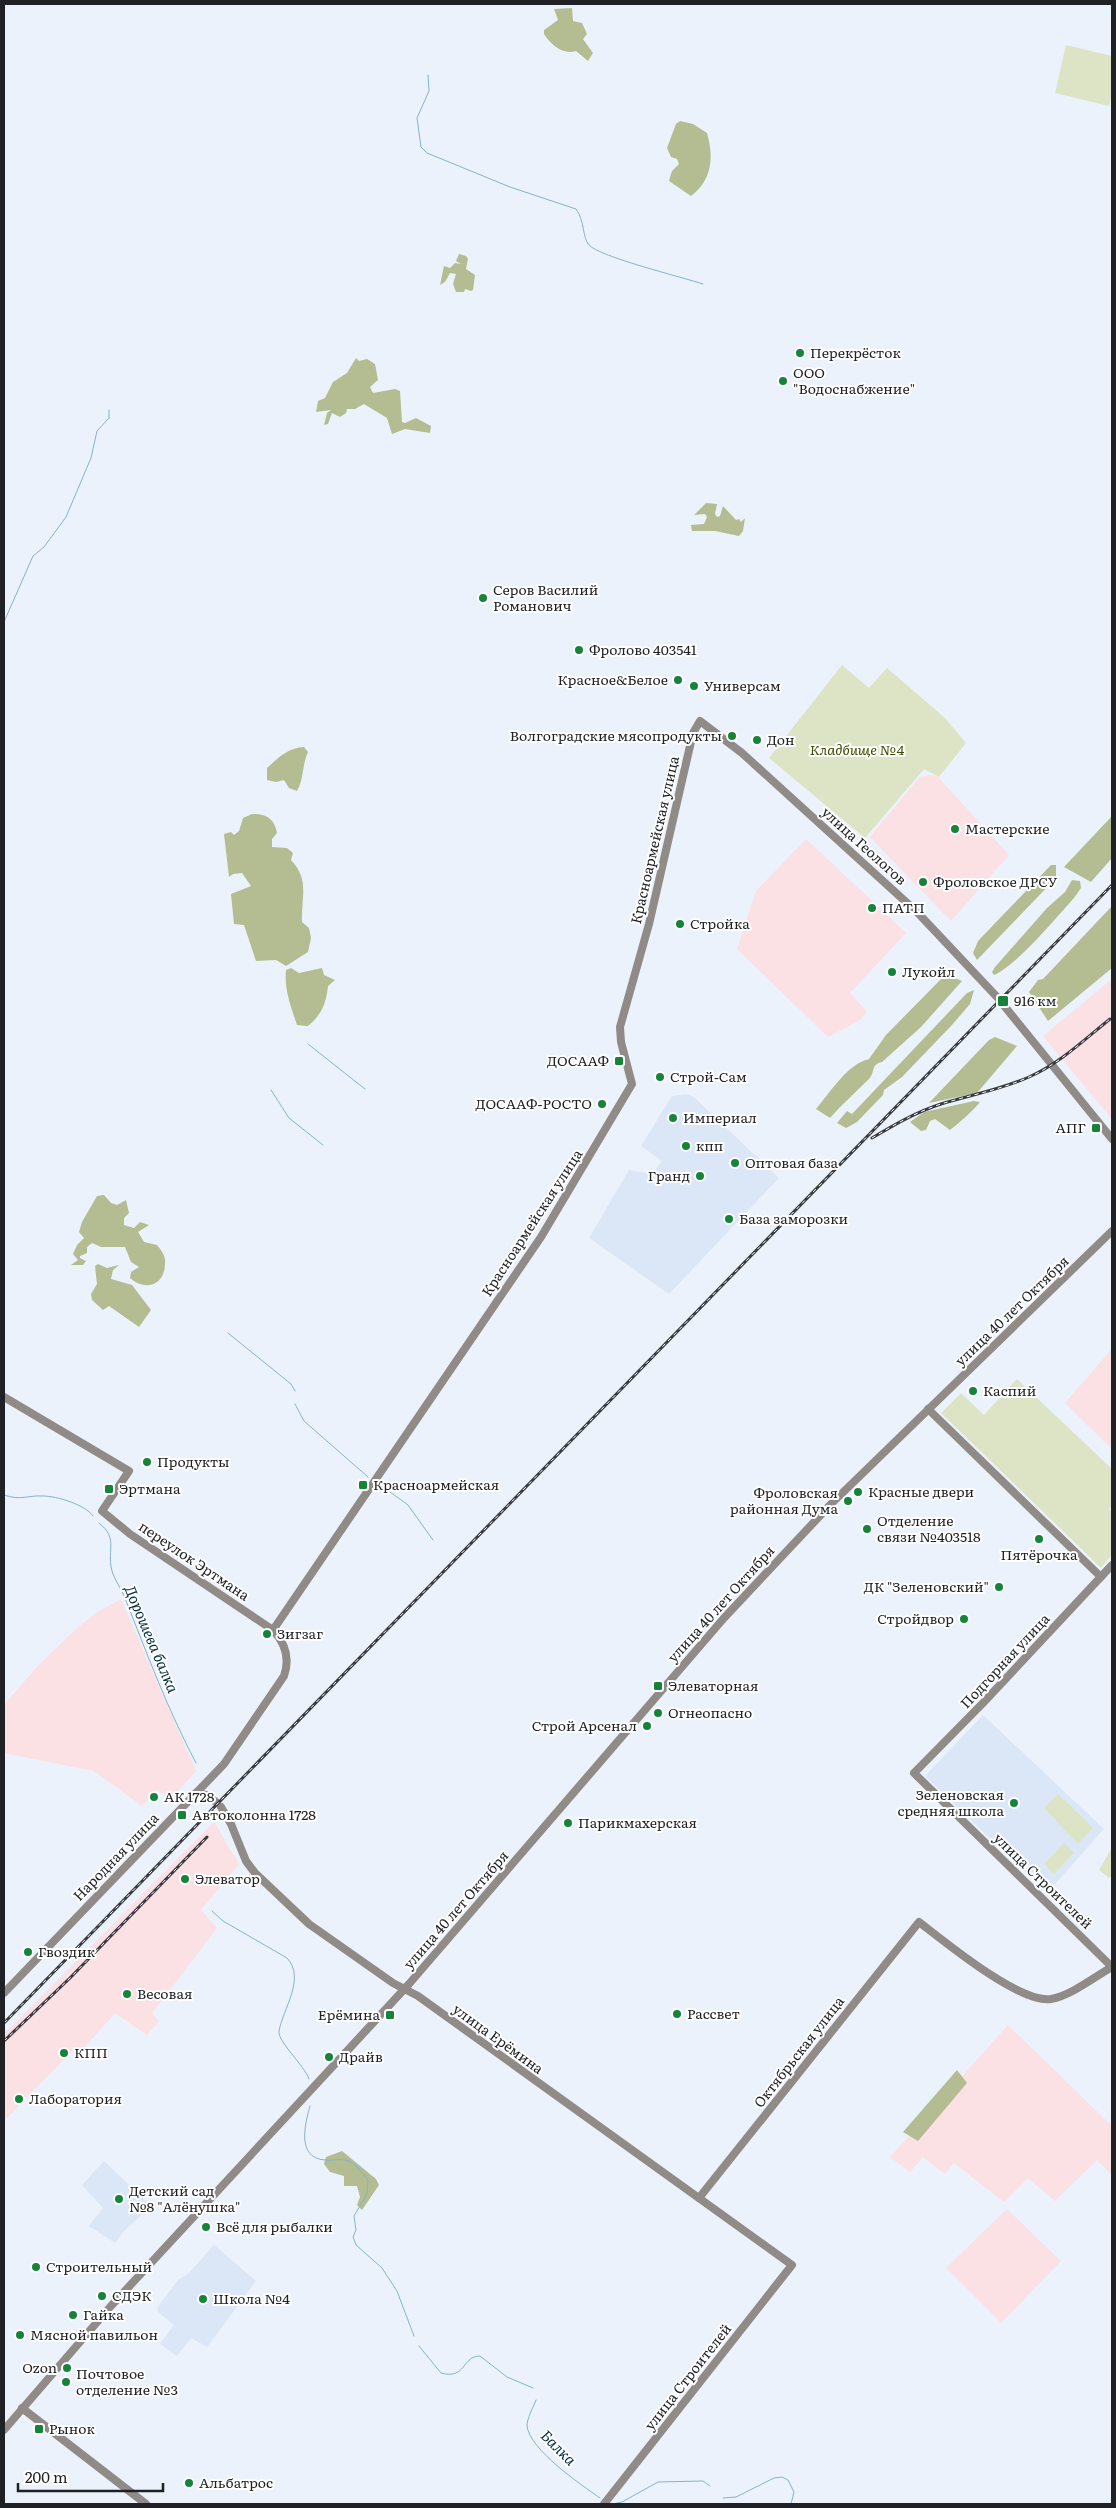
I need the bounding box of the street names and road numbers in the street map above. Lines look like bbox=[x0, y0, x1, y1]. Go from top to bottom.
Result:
street label: Красноармейская улица bbox=[625, 753, 683, 926]
street label: улица Геологов bbox=[818, 802, 912, 889]
street label: Красноармейская улица bbox=[476, 1145, 587, 1300]
street label: улица 40 лет Октября bbox=[950, 1251, 1073, 1370]
street label: переулок Эртмана bbox=[135, 1516, 254, 1605]
street label: улица 40 лет Октября bbox=[662, 1540, 778, 1666]
street label: Подгорная улица bbox=[955, 1608, 1054, 1712]
street label: Народная улица bbox=[68, 1807, 163, 1905]
street label: улица Строителей bbox=[990, 1828, 1098, 1933]
street label: улица 40 лет Октября bbox=[398, 1846, 512, 1973]
street label: Октябрьская улица bbox=[748, 1991, 848, 2111]
street label: улица Ерёмина bbox=[449, 1998, 548, 2078]
street label: улица Строителей bbox=[639, 2319, 735, 2434]

